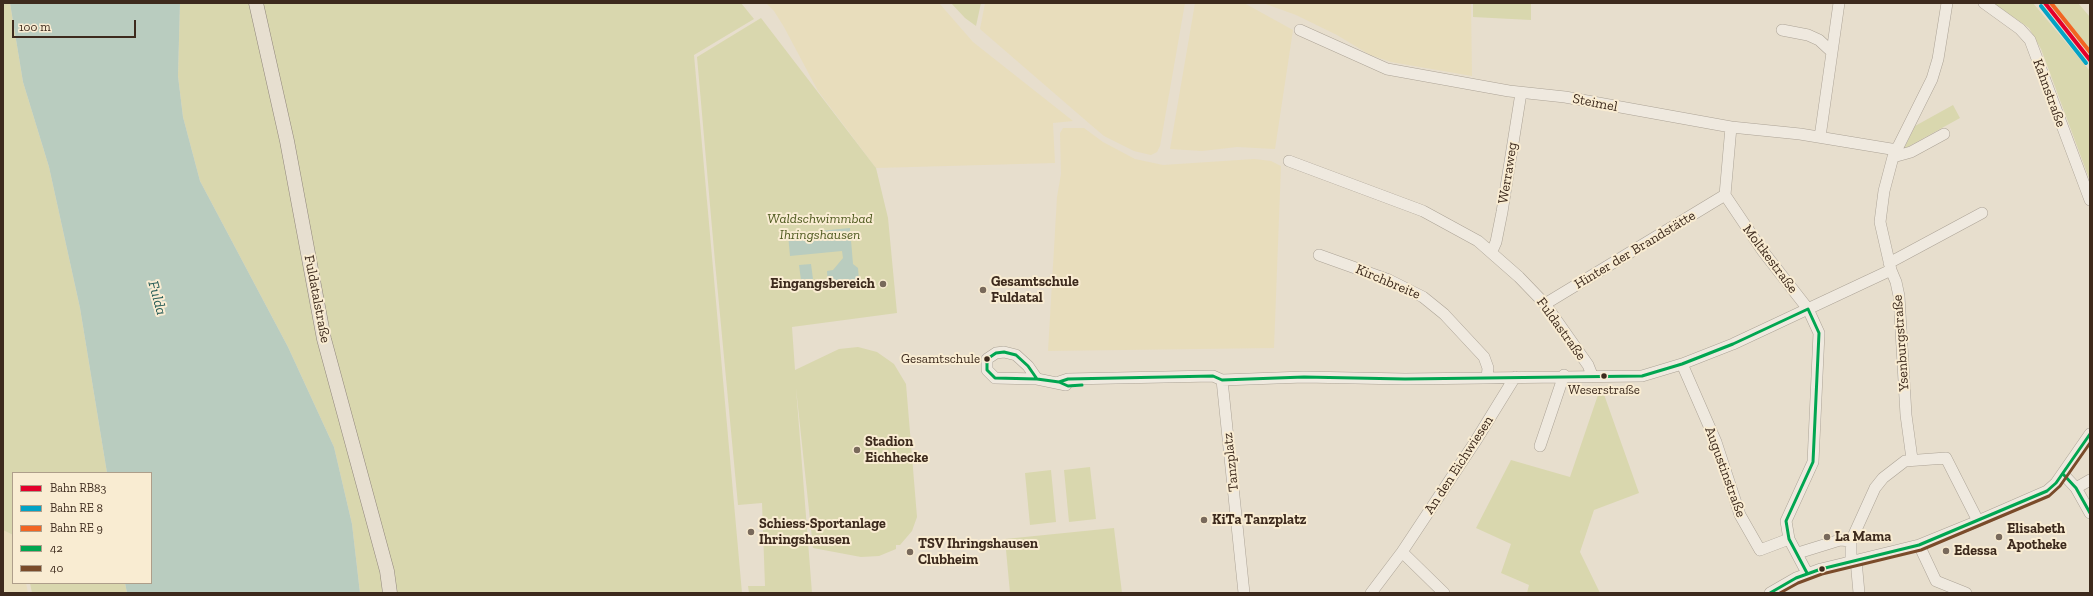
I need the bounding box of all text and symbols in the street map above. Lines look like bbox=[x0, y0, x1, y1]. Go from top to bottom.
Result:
scale bar bbox=[14, 12, 138, 38]
text: 100 m bbox=[19, 20, 51, 34]
street label: Kahnstraße bbox=[2029, 57, 2069, 129]
street label: Steimel bbox=[1571, 90, 1619, 116]
street label: Werraweg bbox=[1495, 141, 1521, 205]
street label: Hinter der Brandstätte bbox=[1571, 207, 1699, 293]
park label: Waldschwimmbad Ihringshausen bbox=[767, 211, 873, 244]
street label: Moltkestraße bbox=[1739, 221, 1801, 297]
street label: Fuldatalstraße bbox=[300, 254, 334, 344]
street label: Kirchbreite bbox=[1353, 261, 1423, 303]
place label: Gesamtschule Fuldatal bbox=[991, 274, 1079, 306]
place label: Eingangsbereich bbox=[770, 276, 875, 292]
water label: Fulda bbox=[144, 279, 170, 317]
marker: Eingangsbereich bbox=[878, 279, 888, 289]
marker: Gesamtschule Fuldatal bbox=[978, 285, 988, 295]
street label: Fuldastraße bbox=[1533, 294, 1589, 364]
street label: Ysenburgstraße bbox=[1889, 294, 1913, 392]
place label: Gesamtschule bbox=[901, 351, 980, 367]
marker: Gesamtschule bbox=[982, 354, 992, 364]
marker: Weserstraße bbox=[1599, 371, 1609, 381]
place label: Weserstraße bbox=[1568, 382, 1640, 398]
street label: An den Eichwiesen bbox=[1421, 413, 1497, 517]
street label: Augustinstraße bbox=[1701, 424, 1749, 520]
street label: Tanzplatz bbox=[1220, 432, 1242, 492]
place label: Stadion Eichhecke bbox=[865, 434, 928, 466]
marker: Stadion Eichhecke bbox=[852, 445, 862, 455]
legend bbox=[12, 472, 152, 584]
text: Bahn RB83 bbox=[50, 481, 106, 495]
text: Bahn RE 8 bbox=[50, 501, 103, 515]
place label: KiTa Tanzplatz bbox=[1212, 512, 1306, 528]
marker: KiTa Tanzplatz bbox=[1199, 515, 1209, 525]
place label: Schiess-Sportanlage Ihringshausen bbox=[759, 516, 886, 548]
text: Bahn RE 9 bbox=[50, 521, 103, 535]
place label: Elisabeth Apotheke bbox=[2007, 521, 2067, 554]
marker: Schiess-Sportanlage Ihringshausen bbox=[746, 527, 756, 537]
place label: La Mama bbox=[1835, 529, 1891, 545]
marker: La Mama bbox=[1822, 532, 1832, 542]
marker: Elisabeth Apotheke bbox=[1994, 532, 2004, 542]
place label: TSV Ihringshausen Clubheim bbox=[918, 536, 1038, 568]
text: 42 bbox=[50, 541, 63, 555]
place label: Edessa bbox=[1954, 543, 1997, 559]
marker: Edessa bbox=[1941, 546, 1951, 556]
marker: TSV Ihringshausen Clubheim bbox=[905, 547, 915, 557]
text: 40 bbox=[50, 561, 63, 575]
unlabelled marker bbox=[1817, 564, 1827, 574]

